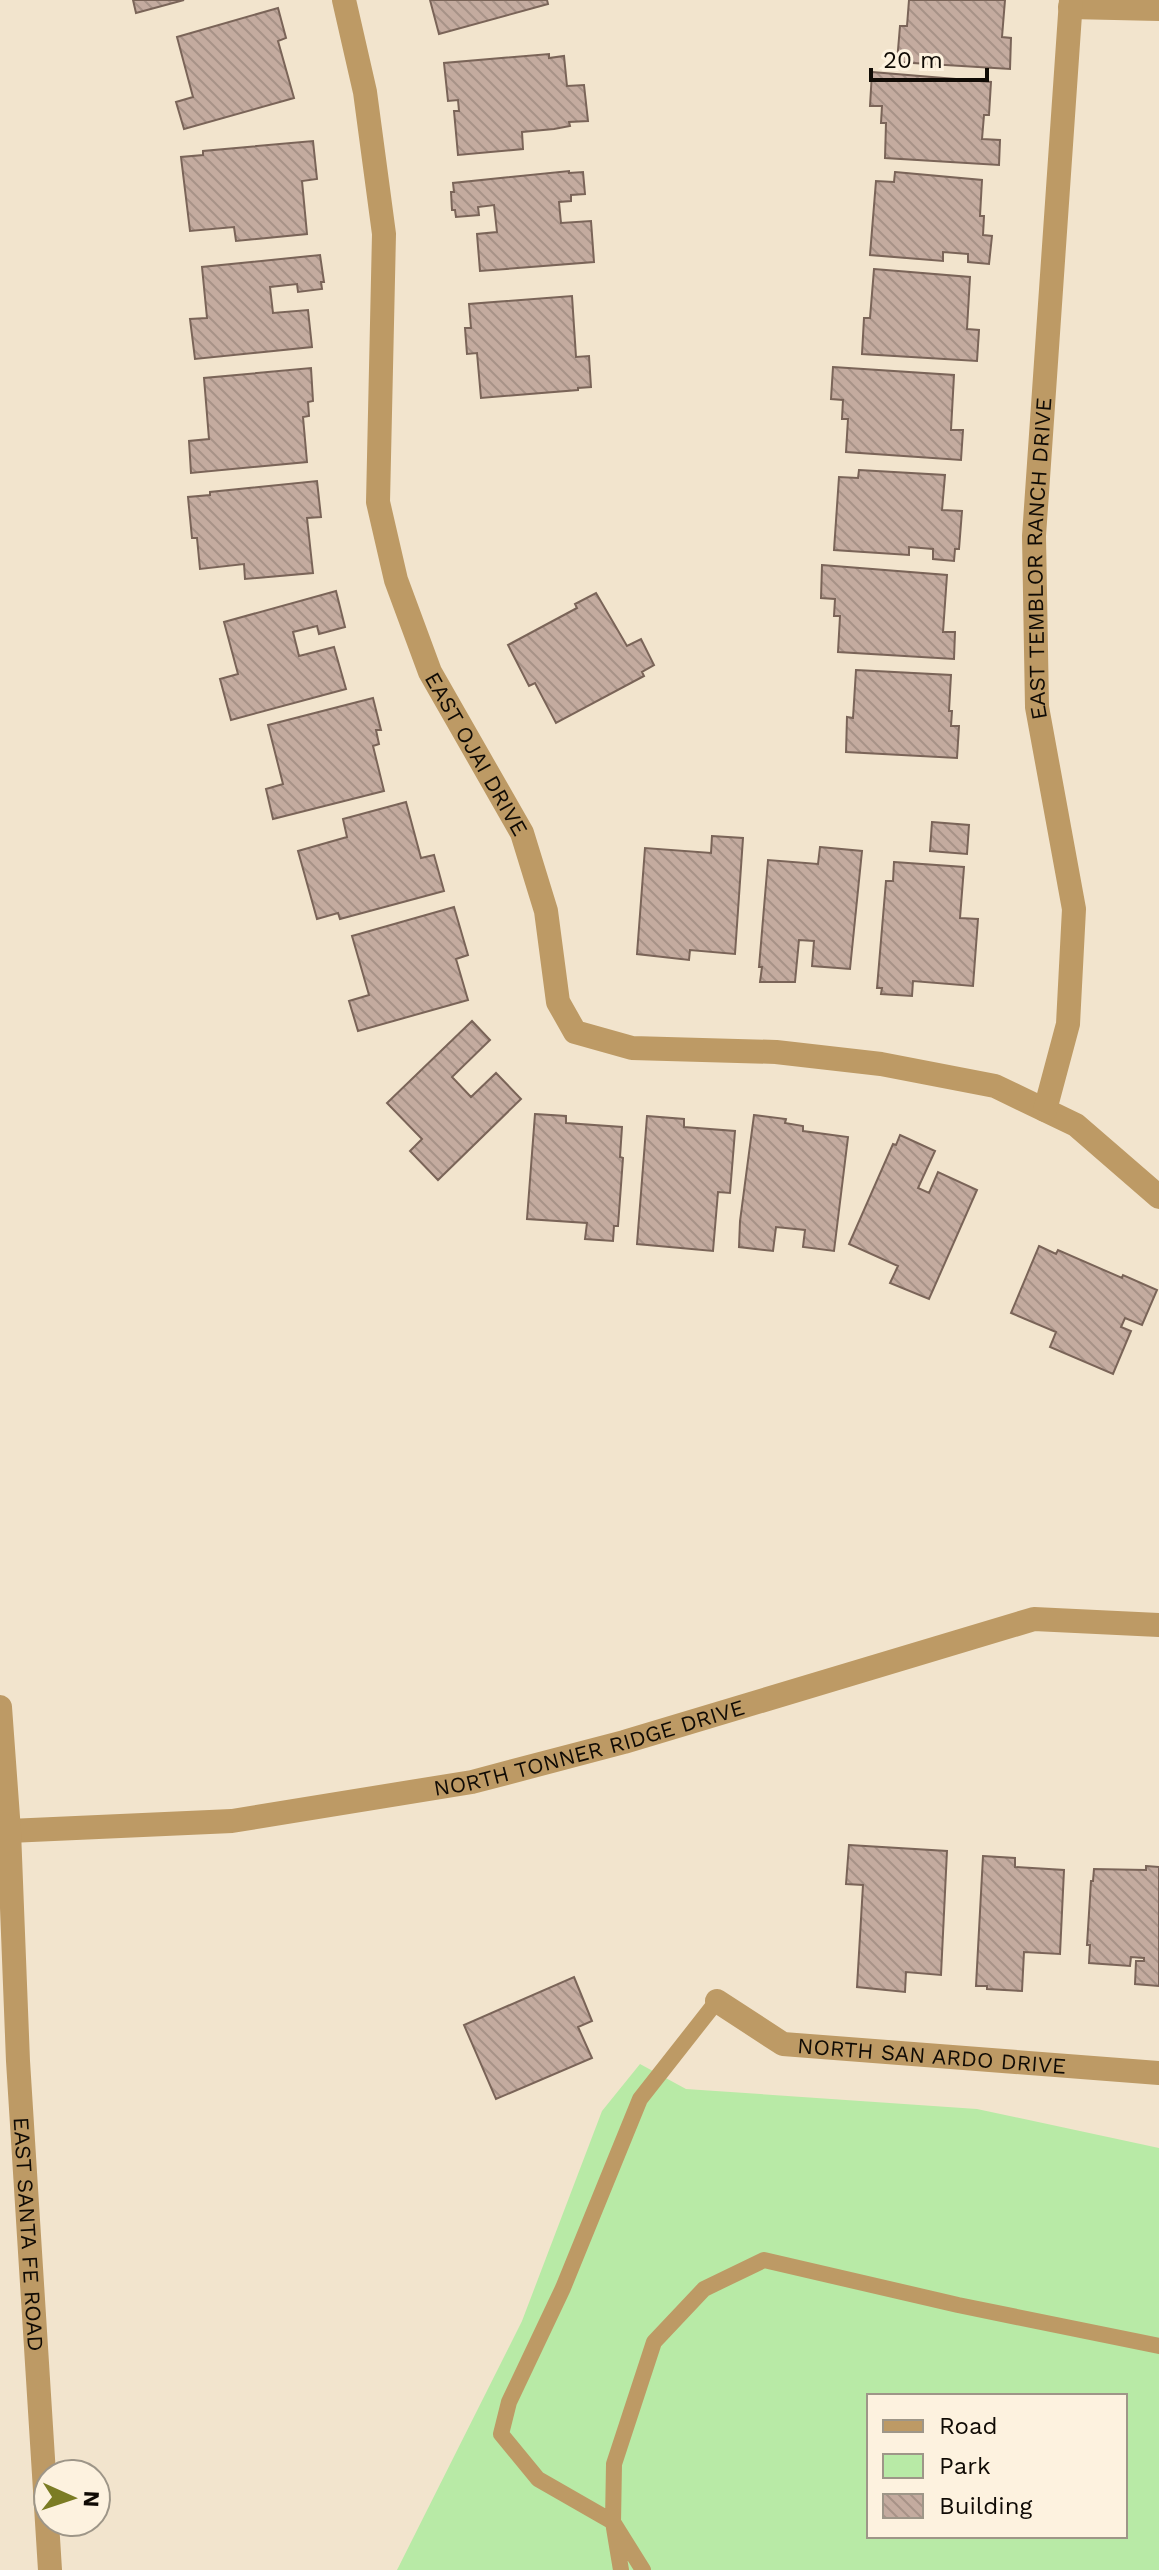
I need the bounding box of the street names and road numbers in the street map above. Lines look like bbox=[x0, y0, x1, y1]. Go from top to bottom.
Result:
street label: EAST TEMBLOR RANCH DRIVE bbox=[1022, 397, 1057, 722]
street label: EAST OJAI DRIVE bbox=[420, 668, 533, 840]
street label: NORTH TONNER RIDGE DRIVE bbox=[432, 1695, 747, 1801]
street label: NORTH SAN ARDO DRIVE bbox=[796, 2033, 1067, 2079]
street label: EAST SANTA FE ROAD bbox=[9, 2116, 48, 2352]

